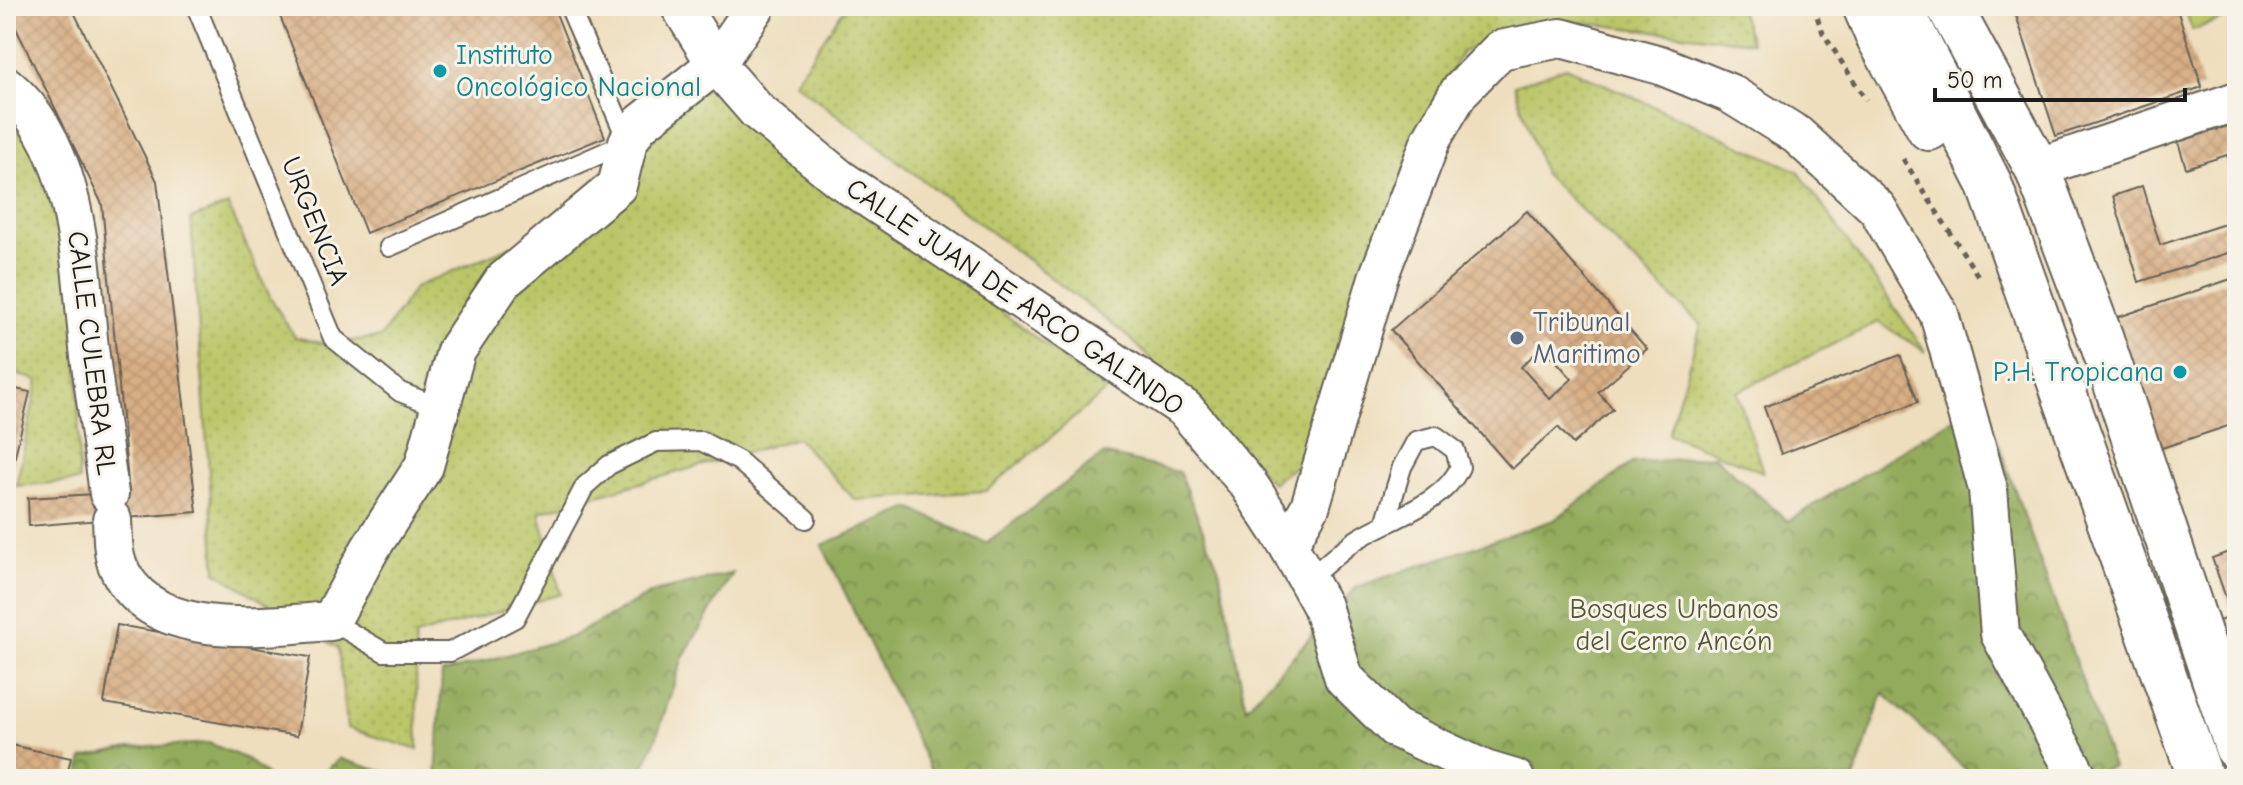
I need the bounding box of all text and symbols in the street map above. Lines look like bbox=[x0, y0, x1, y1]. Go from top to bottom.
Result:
place label: Instituto Oncológico Nacional bbox=[456, 39, 701, 103]
scale bar bbox=[1935, 52, 2185, 102]
marker: Instituto Oncológico Nacional bbox=[431, 62, 449, 80]
text: 50 m bbox=[1947, 66, 2003, 94]
street label: URGENCIA bbox=[275, 152, 355, 290]
street label: CALLE JUAN DE ARCO GALINDO bbox=[840, 172, 1190, 422]
street label: CALLE CULEBRA RL bbox=[61, 229, 123, 477]
place label: Tribunal Maritimo bbox=[1533, 306, 1641, 370]
marker: Tribunal Maritimo bbox=[1508, 329, 1526, 347]
place label: P.H. Tropicana bbox=[1993, 356, 2164, 388]
marker: P.H. Tropicana bbox=[2171, 363, 2189, 381]
park label: Bosques Urbanos del Cerro Ancón bbox=[1570, 593, 1778, 657]

